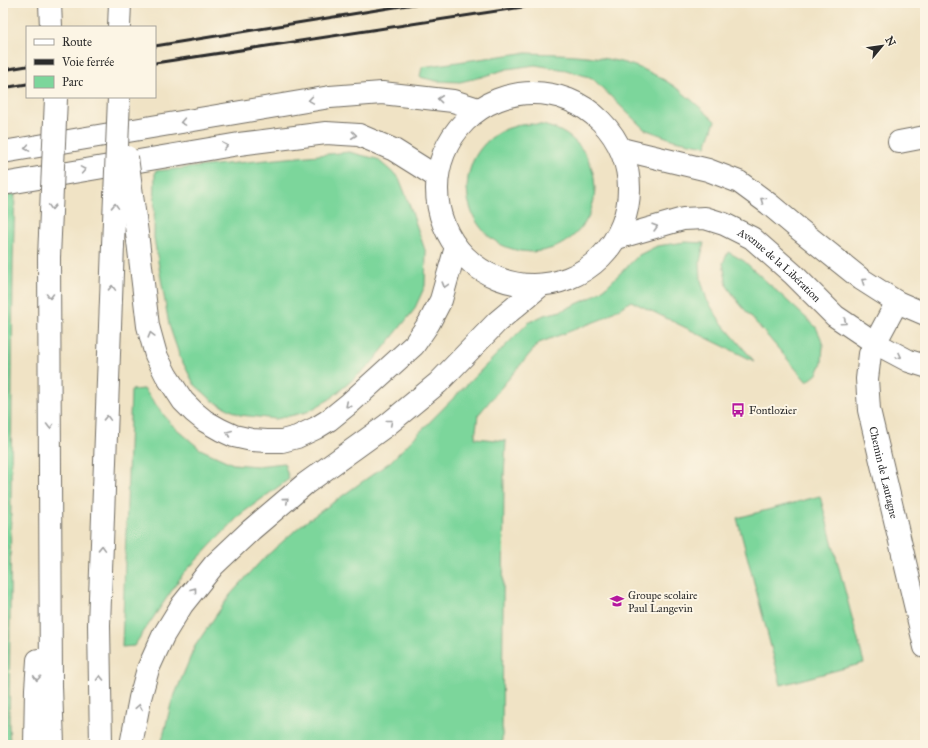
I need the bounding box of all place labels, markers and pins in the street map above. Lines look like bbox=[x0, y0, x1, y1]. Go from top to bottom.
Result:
bus stop icon: Fontlozier bbox=[730, 402, 746, 418]
place label: Fontlozier bbox=[749, 404, 798, 417]
place label: Groupe scolaire Paul Langevin bbox=[628, 589, 698, 615]
school or university icon: Groupe scolaire Paul Langevin bbox=[609, 593, 625, 609]

